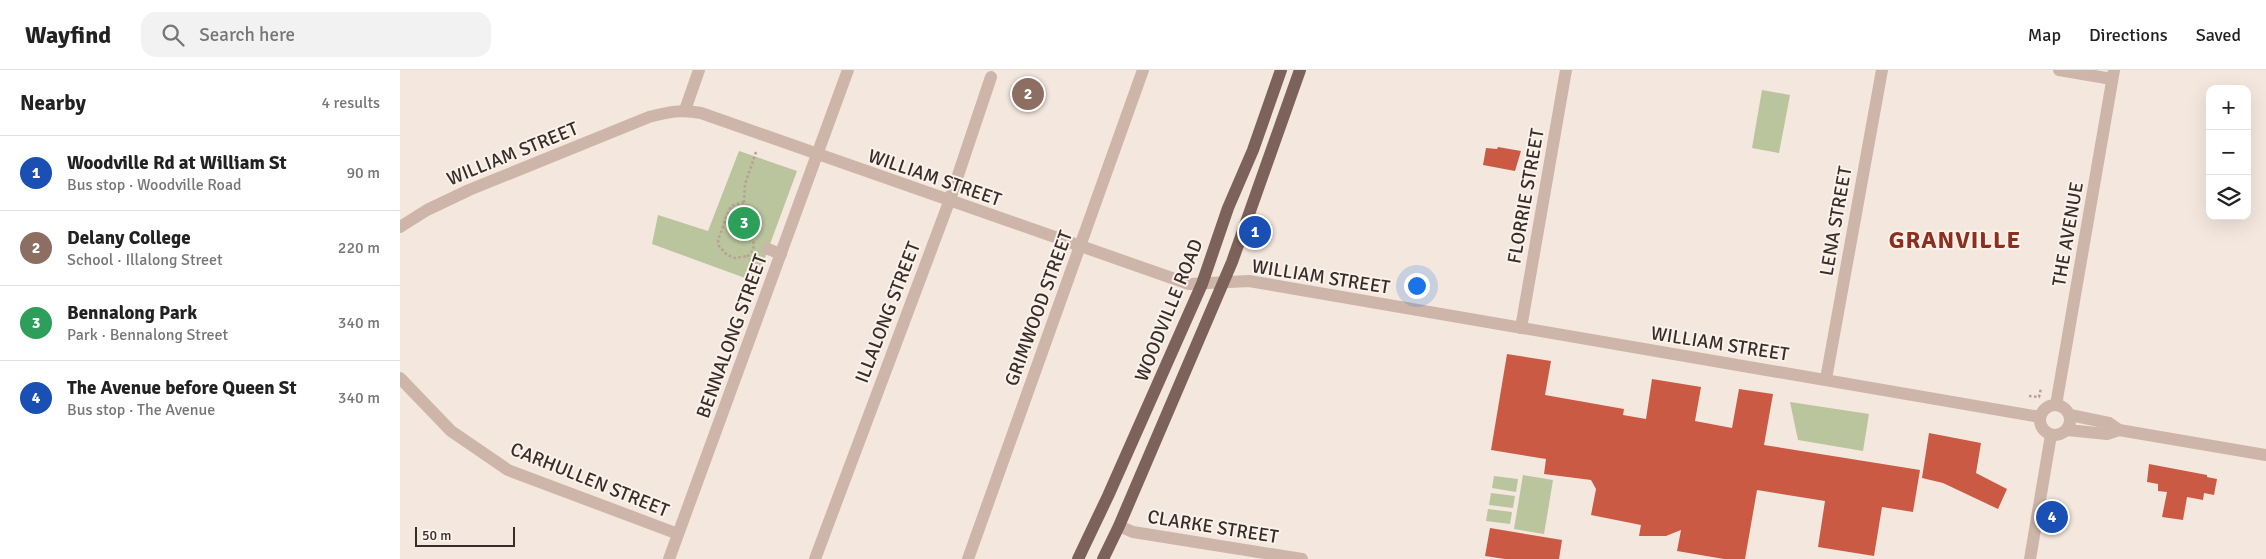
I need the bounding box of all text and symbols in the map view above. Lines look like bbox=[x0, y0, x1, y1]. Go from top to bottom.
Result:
search box bbox=[141, 12, 491, 57]
text: Wayfind bbox=[25, 20, 111, 50]
icon: search bbox=[159, 21, 187, 49]
text: Search here bbox=[199, 23, 295, 47]
text: Map bbox=[2028, 24, 2061, 46]
text: Directions bbox=[2089, 24, 2168, 46]
text: Saved bbox=[2196, 24, 2241, 46]
pin: 2 bbox=[1012, 75, 1044, 113]
map controls bbox=[2206, 85, 2251, 220]
button: + bbox=[2206, 85, 2251, 130]
text: Nearby bbox=[20, 90, 86, 116]
text: 4 results bbox=[321, 93, 380, 113]
street label: WILLIAM STREET bbox=[443, 116, 582, 191]
street label: FLORRIE STREET bbox=[1502, 126, 1550, 266]
button: − bbox=[2206, 130, 2251, 175]
street label: WILLIAM STREET bbox=[865, 144, 1005, 212]
text: Woodville Rd at William St bbox=[67, 151, 287, 175]
text: 1 bbox=[32, 163, 40, 183]
text: 90 m bbox=[346, 163, 380, 183]
street label: LENA STREET bbox=[1815, 164, 1858, 278]
text: Bus stop · Woodville Road bbox=[67, 175, 241, 195]
button: layers bbox=[2206, 175, 2251, 220]
street label: THE AVENUE bbox=[2047, 180, 2089, 288]
pin: 3 bbox=[728, 204, 760, 242]
pin: 1 bbox=[1239, 213, 1271, 251]
district label: GRANVILLE bbox=[1889, 225, 2021, 255]
text: Delany College bbox=[67, 226, 191, 250]
street label: GRIMWOOD STREET bbox=[1000, 227, 1078, 389]
street label: WOODVILLE ROAD bbox=[1129, 236, 1208, 385]
text: 2 bbox=[32, 238, 40, 258]
text: 220 m bbox=[338, 238, 380, 258]
street label: ILLALONG STREET bbox=[850, 238, 926, 386]
text: School · Illalong Street bbox=[67, 250, 223, 270]
street label: BENNALONG STREET bbox=[691, 251, 773, 422]
street label: WILLIAM STREET bbox=[1250, 254, 1392, 300]
your location bbox=[1404, 273, 1430, 299]
text: Bennalong Park bbox=[67, 301, 197, 325]
text: 3 bbox=[32, 313, 40, 333]
text: 340 m bbox=[338, 313, 380, 333]
street label: WILLIAM STREET bbox=[1649, 321, 1791, 367]
text: Park · Bennalong Street bbox=[67, 325, 228, 345]
text: The Avenue before Queen St bbox=[67, 376, 297, 400]
text: 4 bbox=[32, 388, 40, 408]
text: 340 m bbox=[338, 388, 380, 408]
text: Bus stop · The Avenue bbox=[67, 400, 215, 420]
street label: CARHULLEN STREET bbox=[507, 437, 673, 523]
pin: 4 bbox=[2036, 498, 2068, 536]
street label: CLARKE STREET bbox=[1146, 505, 1281, 549]
scale bar bbox=[415, 524, 515, 547]
text: 50 m bbox=[422, 527, 451, 544]

